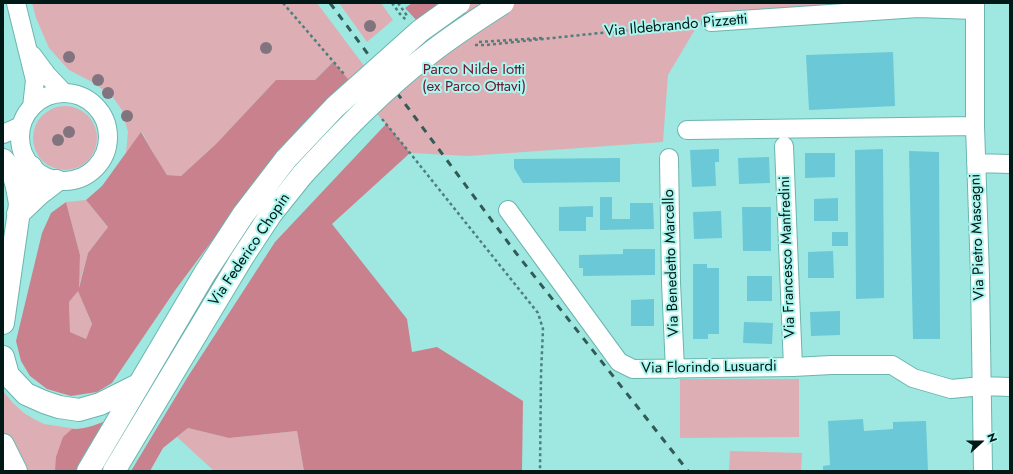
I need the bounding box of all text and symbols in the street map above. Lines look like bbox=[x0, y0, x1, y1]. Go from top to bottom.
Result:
street label: Via Ildebrando Pizzetti bbox=[604, 11, 748, 41]
park label: Parco Nilde Iotti (ex Parco Ottavi) bbox=[422, 61, 526, 96]
street label: Via Pietro Mascagni bbox=[967, 173, 989, 301]
street label: Via Francesco Manfredini bbox=[776, 176, 800, 338]
street label: Via Benedetto Marcello bbox=[660, 189, 684, 337]
street label: Via Federico Chopin bbox=[206, 190, 294, 310]
street label: Via Florindo Lusuardi bbox=[641, 358, 777, 378]
north arrow bbox=[961, 422, 1001, 462]
text: N bbox=[983, 431, 1001, 445]

